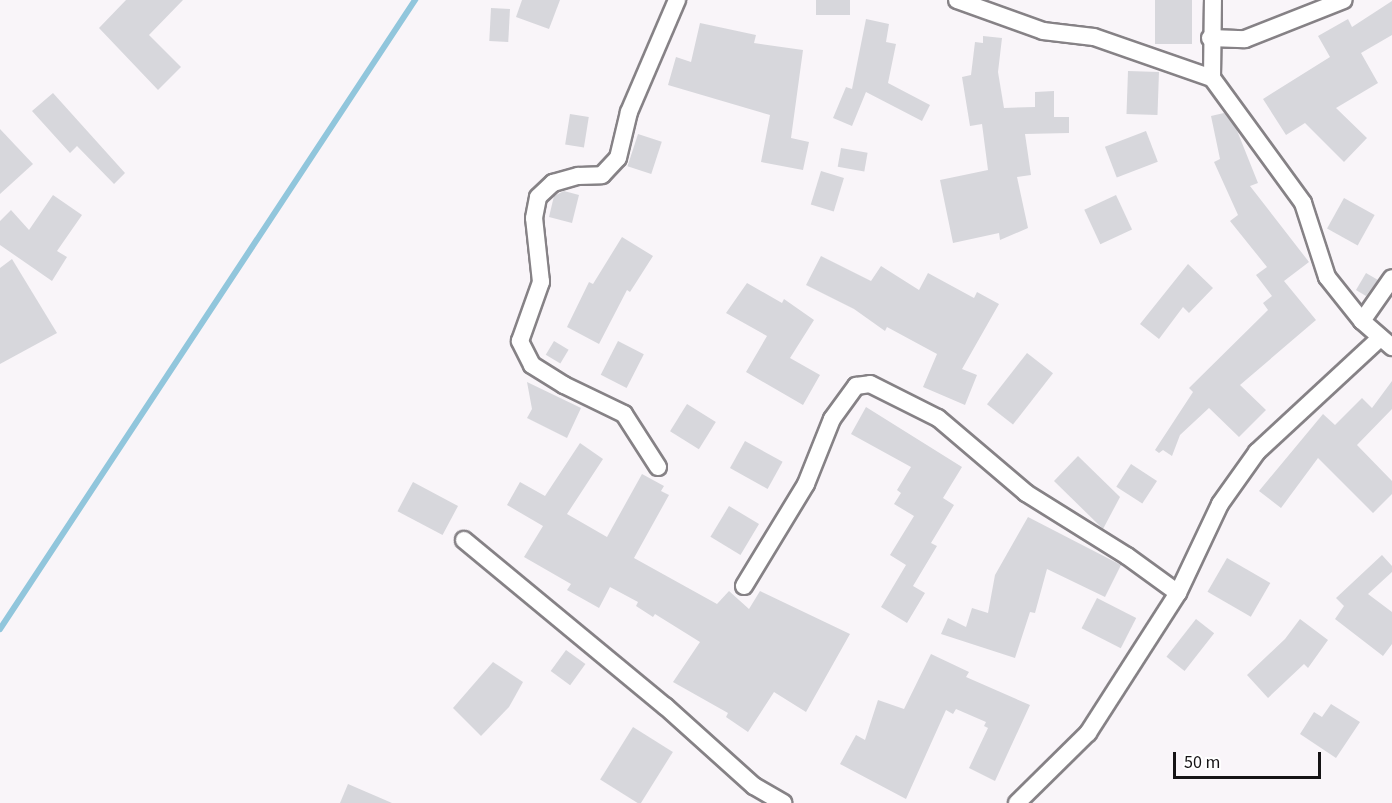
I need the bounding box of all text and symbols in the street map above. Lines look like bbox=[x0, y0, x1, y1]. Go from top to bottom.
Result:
scale bar bbox=[1176, 740, 1324, 778]
text: 50 m bbox=[1184, 750, 1220, 775]

